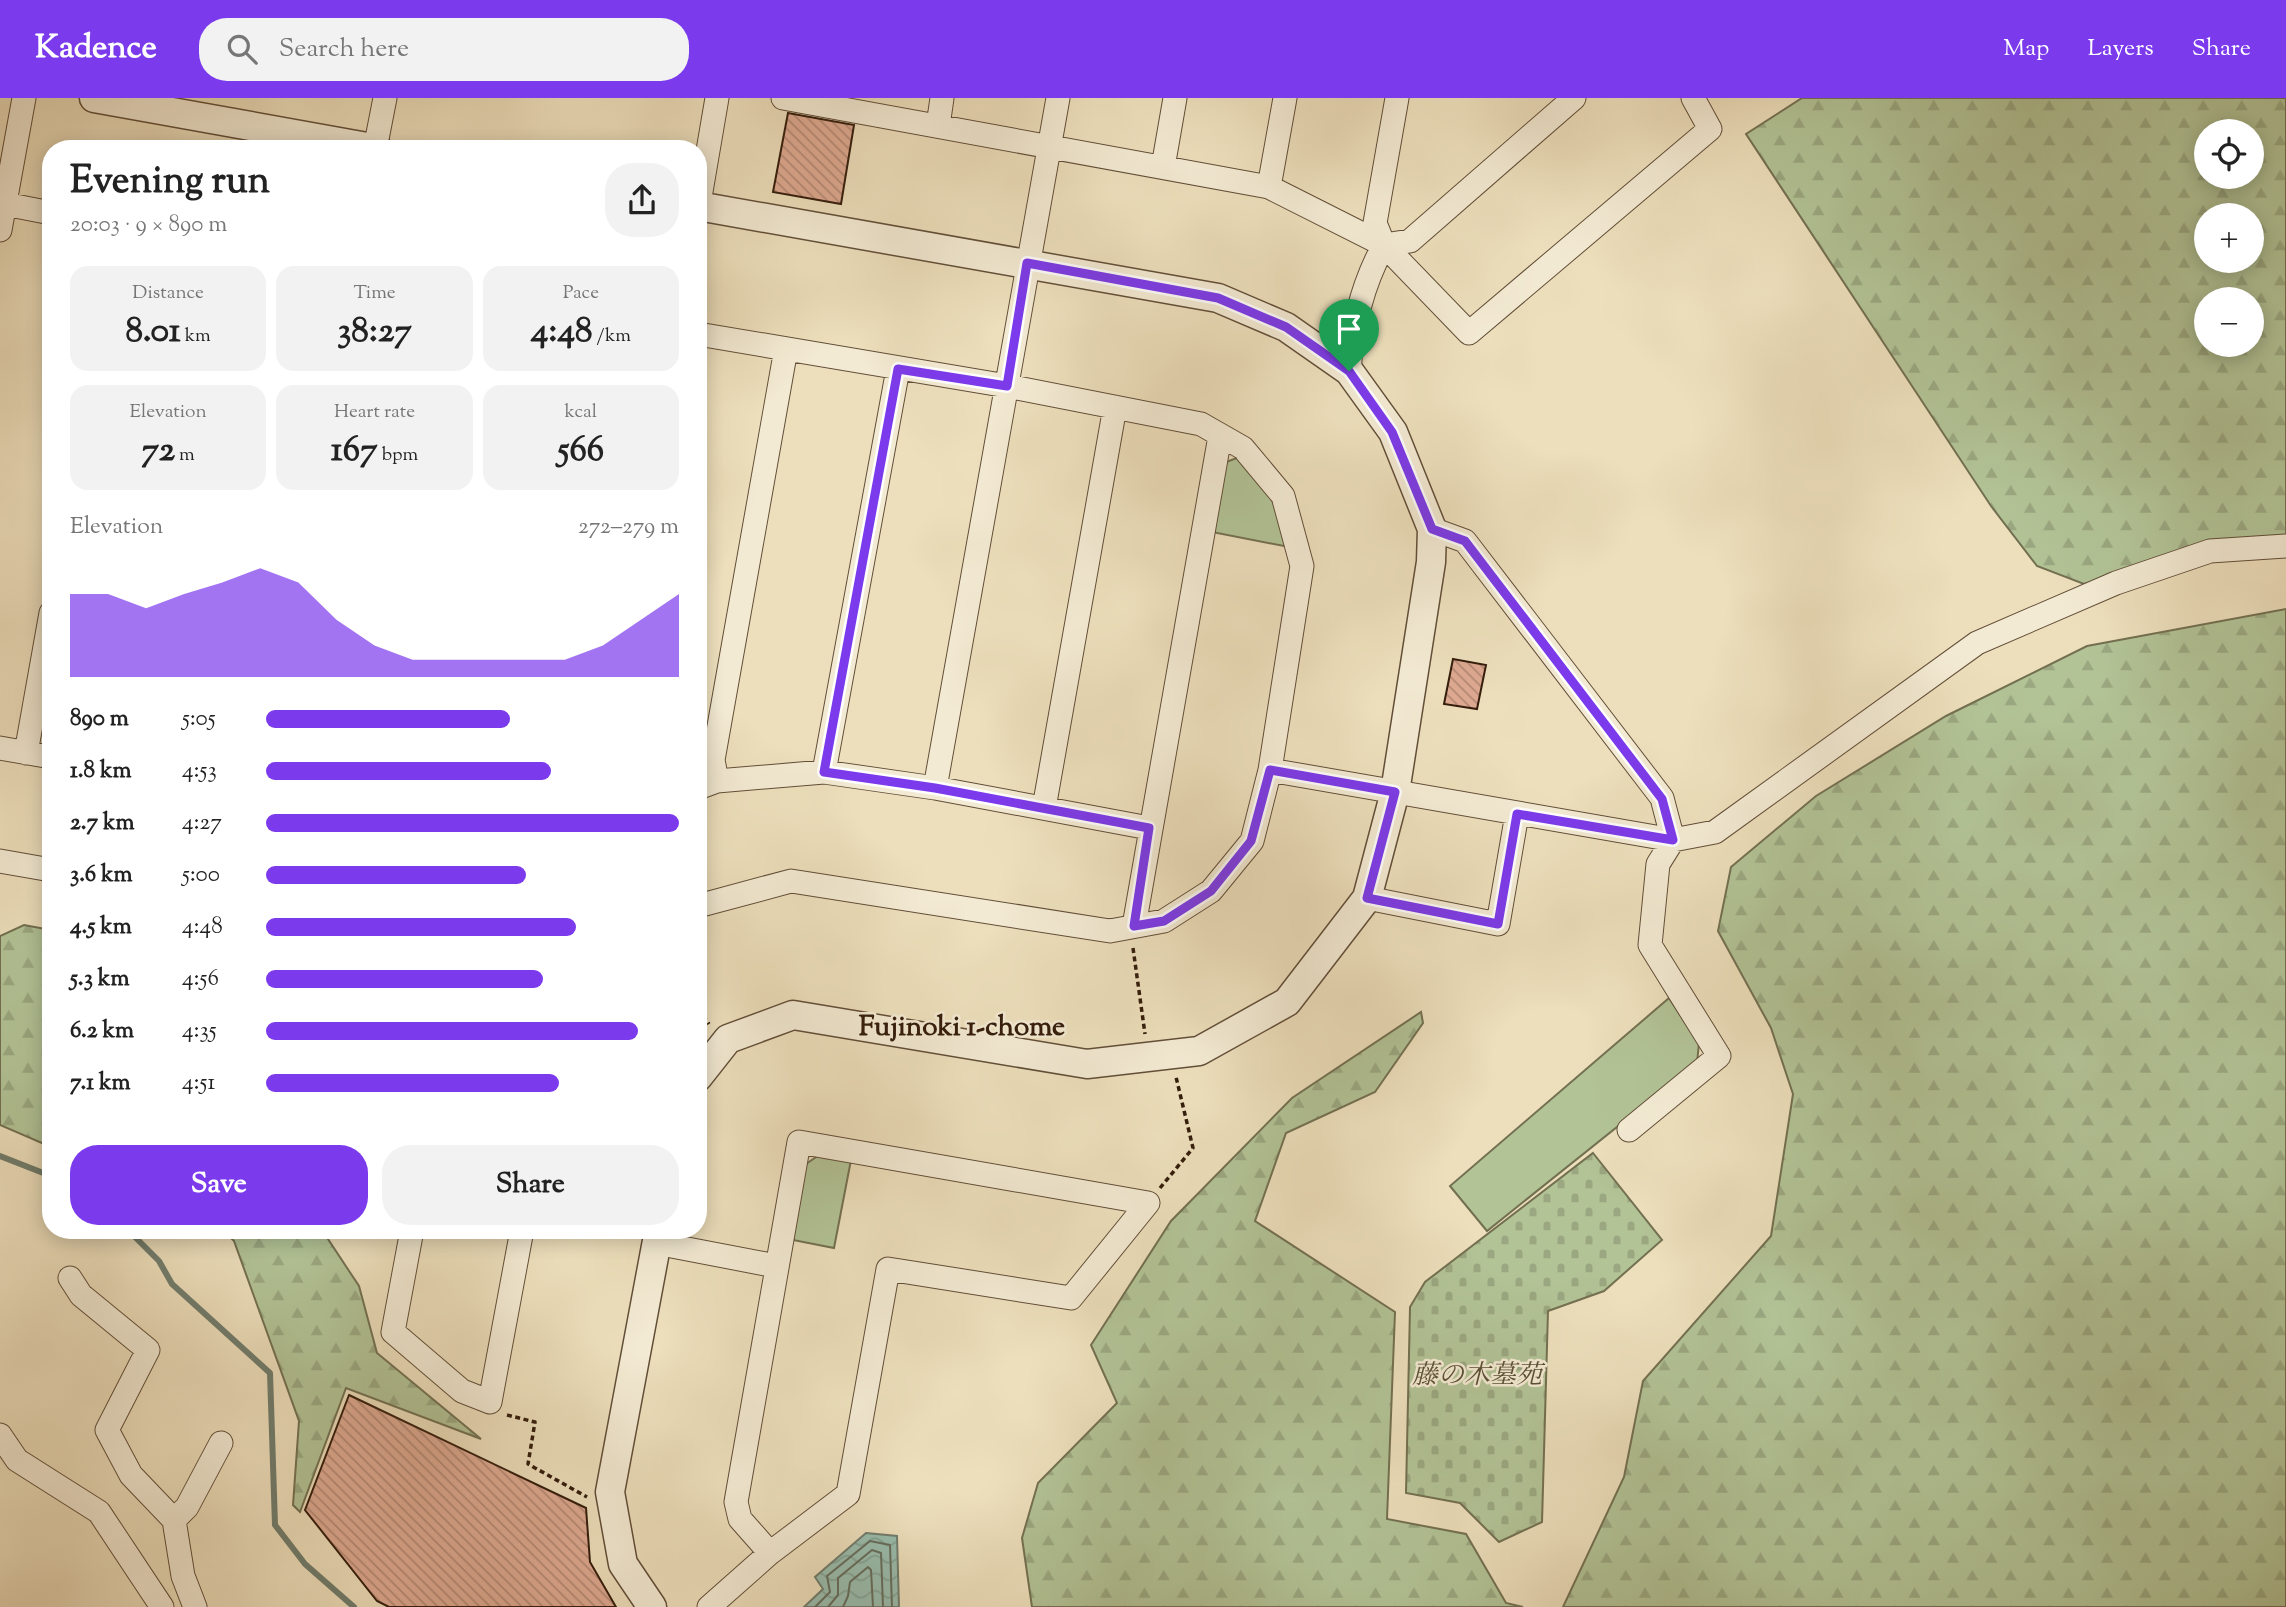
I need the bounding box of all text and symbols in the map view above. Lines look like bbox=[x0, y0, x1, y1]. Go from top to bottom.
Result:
search box bbox=[199, 18, 689, 81]
text: Kadence bbox=[35, 25, 157, 73]
icon: search bbox=[223, 30, 261, 68]
text: Search here bbox=[279, 31, 409, 68]
text: Map bbox=[2003, 32, 2049, 66]
text: Layers bbox=[2087, 32, 2154, 66]
text: Share bbox=[2192, 32, 2251, 66]
map controls bbox=[2194, 119, 2264, 357]
button: locate bbox=[2194, 119, 2264, 189]
text: Evening run bbox=[70, 156, 270, 210]
button: share bbox=[605, 163, 679, 237]
button: + bbox=[2194, 203, 2264, 273]
text: 20:03 · 9 × 890 m bbox=[70, 209, 227, 242]
text: Distance bbox=[132, 280, 204, 307]
text: Time bbox=[353, 280, 396, 307]
text: Pace bbox=[563, 280, 599, 307]
button: − bbox=[2194, 287, 2264, 357]
pin bbox=[1319, 299, 1379, 371]
text: 8.01 bbox=[126, 307, 181, 358]
text: 38:27 bbox=[337, 307, 412, 358]
text: 4:48 bbox=[531, 307, 593, 358]
icon: arrive bbox=[1330, 310, 1368, 348]
text: km bbox=[181, 323, 211, 350]
text: /km bbox=[593, 323, 631, 350]
text: Elevation bbox=[130, 399, 207, 426]
text: Heart rate bbox=[334, 399, 415, 426]
text: kcal bbox=[564, 399, 597, 426]
text: 72 bbox=[141, 426, 175, 477]
text: 167 bbox=[331, 426, 378, 477]
text: 566 bbox=[557, 426, 604, 477]
text: m bbox=[175, 442, 195, 469]
text: bpm bbox=[378, 442, 418, 469]
text: Elevation bbox=[70, 511, 163, 544]
text: 272–279 m bbox=[578, 511, 679, 544]
text: 890 m bbox=[70, 703, 129, 736]
text: 5:05 bbox=[182, 703, 216, 736]
text: 1.8 km bbox=[70, 755, 132, 788]
text: 4:53 bbox=[182, 755, 217, 788]
text: 2.7 km bbox=[70, 807, 135, 840]
text: 4:27 bbox=[182, 807, 222, 840]
text: 3.6 km bbox=[70, 859, 133, 892]
text: 5:00 bbox=[182, 859, 220, 892]
text: 4.5 km bbox=[70, 911, 132, 944]
text: 4:48 bbox=[182, 911, 223, 944]
text: 5.3 km bbox=[70, 963, 129, 996]
text: 4:56 bbox=[182, 963, 219, 996]
district label: Fujinoki 1-chome bbox=[859, 1008, 1065, 1048]
text: 6.2 km bbox=[70, 1015, 134, 1048]
text: 4:35 bbox=[182, 1015, 217, 1048]
text: 7.1 km bbox=[70, 1067, 131, 1100]
text: 4:51 bbox=[182, 1067, 215, 1100]
button: Save bbox=[70, 1145, 368, 1225]
button: Share bbox=[382, 1145, 679, 1225]
park label: 藤の木墓苑 bbox=[1412, 1358, 1546, 1395]

